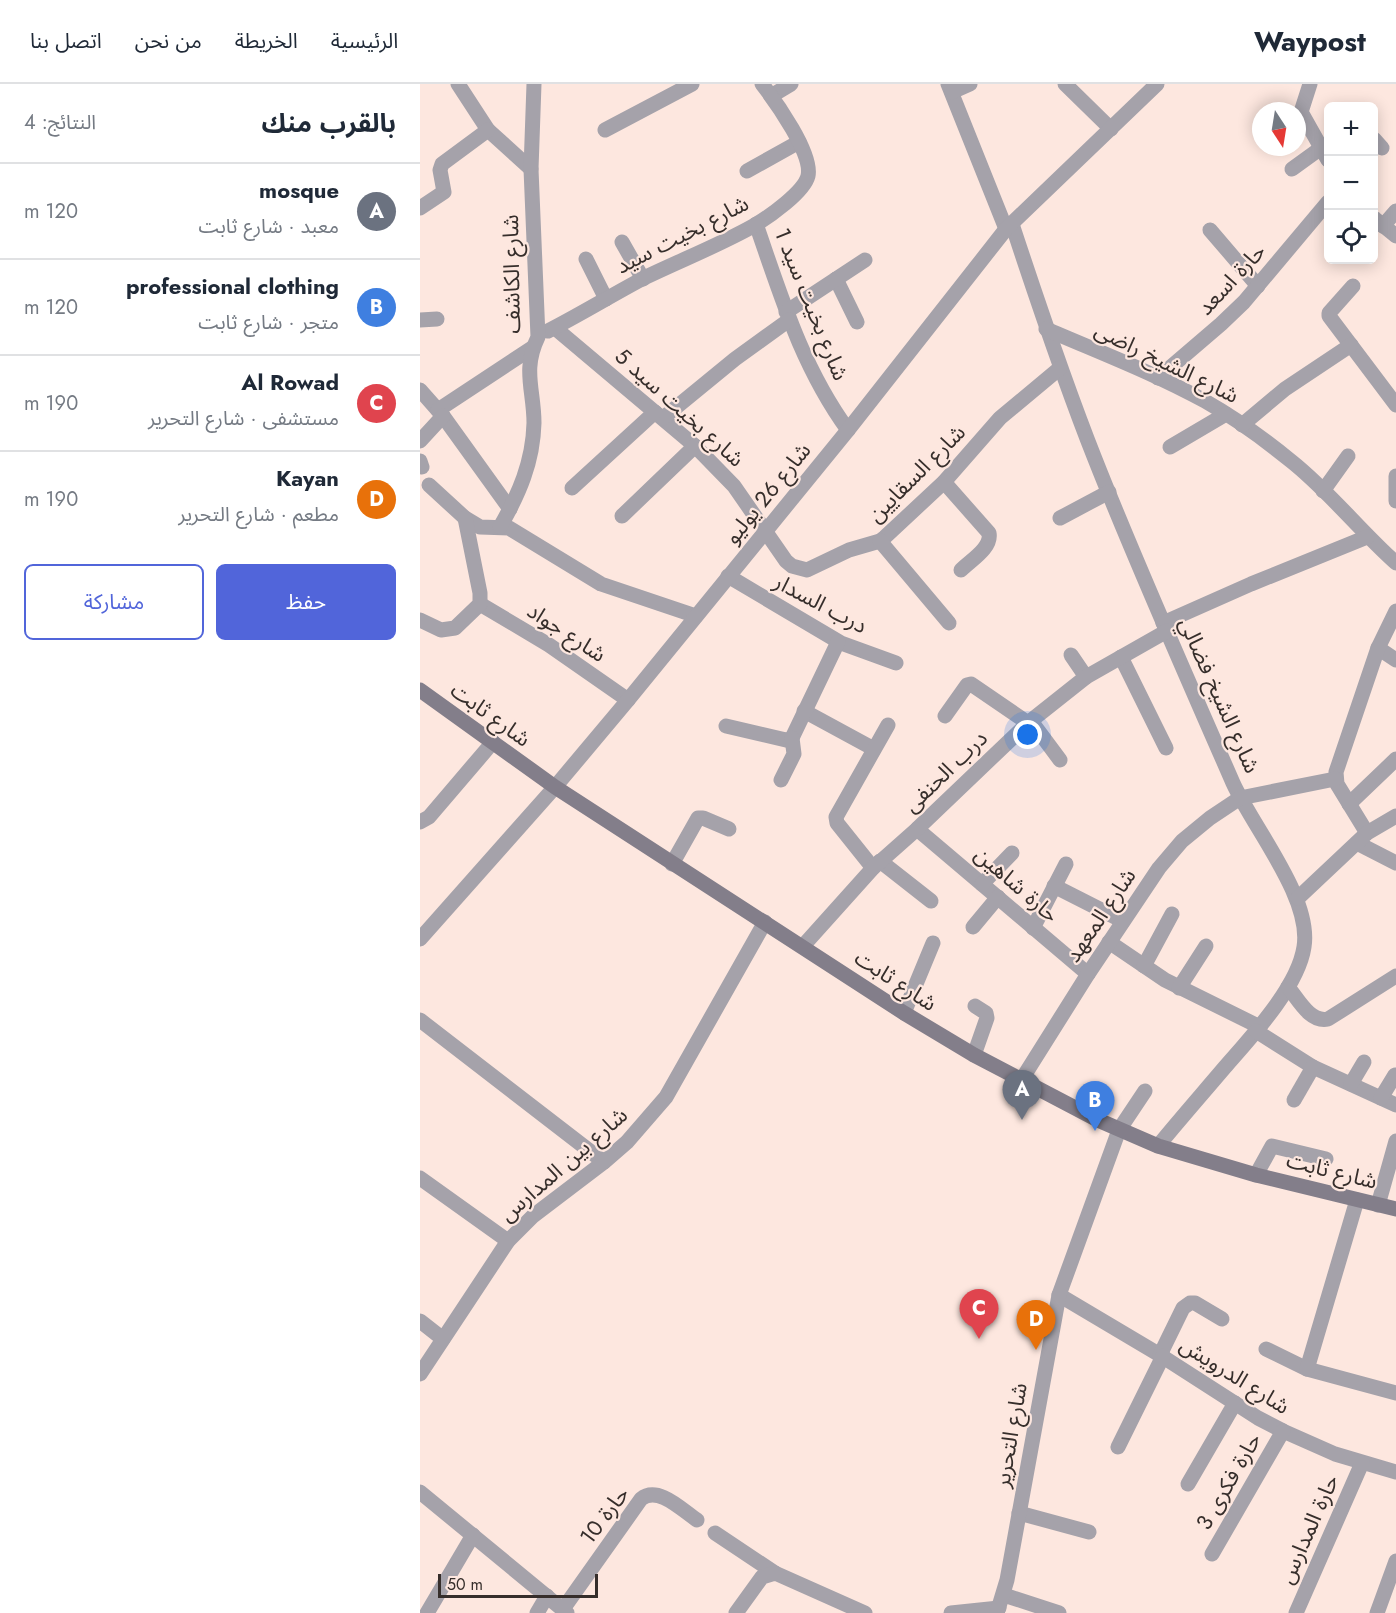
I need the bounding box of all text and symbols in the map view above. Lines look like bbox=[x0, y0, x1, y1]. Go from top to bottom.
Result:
text: Waypost bbox=[1254, 21, 1366, 62]
text: اتصل بنا bbox=[30, 26, 102, 56]
text: من نحن bbox=[135, 26, 202, 56]
text: الخريطة bbox=[235, 26, 298, 56]
text: الرئيسية bbox=[331, 26, 398, 56]
north arrow bbox=[1252, 102, 1306, 156]
map controls bbox=[1324, 102, 1378, 264]
button: + bbox=[1324, 102, 1378, 156]
text: بالقرب منك bbox=[261, 104, 396, 142]
text: النتائج: 4 bbox=[24, 108, 96, 137]
button: − bbox=[1324, 156, 1378, 210]
text: mosque bbox=[259, 174, 339, 206]
street label: شارع بخيت سيد bbox=[610, 187, 755, 282]
text: 120 m bbox=[24, 197, 78, 226]
text: A bbox=[369, 197, 384, 226]
button: locate bbox=[1324, 210, 1378, 264]
text: معبد · شارع ثابت bbox=[199, 212, 339, 241]
street label: شارع الكاشف bbox=[494, 214, 529, 334]
street label: شارع بخيت سيد 1 bbox=[766, 223, 857, 385]
street label: حارة اسعد bbox=[1189, 236, 1273, 322]
text: professional clothing bbox=[126, 270, 339, 302]
text: 120 m bbox=[24, 293, 78, 322]
text: B bbox=[370, 293, 383, 322]
text: متجر · شارع ثابت bbox=[198, 308, 339, 337]
street label: شارع الشيخ راضى bbox=[1089, 313, 1245, 412]
street label: شارع بخيت سيد 5 bbox=[608, 340, 752, 475]
text: Al Rowad bbox=[241, 366, 339, 398]
text: 190 m bbox=[24, 389, 78, 418]
text: C bbox=[369, 389, 384, 418]
text: مستشفى · شارع التحرير bbox=[148, 404, 339, 433]
street label: شارع السقايين bbox=[860, 417, 973, 530]
street label: شارع 26 يوليو bbox=[716, 435, 819, 551]
text: Kayan bbox=[276, 462, 339, 494]
text: 190 m bbox=[24, 485, 78, 514]
text: D bbox=[369, 485, 384, 514]
text: مطعم · شارع التحرير bbox=[178, 500, 339, 529]
button: مشاركة bbox=[24, 564, 204, 640]
button: حفظ bbox=[216, 564, 396, 640]
street label: درب السدار bbox=[768, 565, 873, 641]
street label: شارع جواد bbox=[521, 594, 613, 670]
street label: شارع الشيخ فضالي bbox=[1170, 612, 1269, 778]
street label: شارع ثابت bbox=[444, 674, 538, 755]
your location bbox=[1013, 720, 1042, 749]
street label: درب الحنفى bbox=[896, 722, 994, 820]
street label: حارة شاهين bbox=[968, 838, 1066, 930]
street label: شارع المعهد bbox=[1057, 861, 1144, 969]
street label: شارع ثابت bbox=[848, 941, 943, 1019]
pin: A bbox=[1002, 1070, 1042, 1120]
pin: B bbox=[1076, 1082, 1114, 1131]
street label: شارع بين المدارس bbox=[492, 1099, 635, 1230]
street label: شارع ثابت bbox=[1283, 1143, 1381, 1198]
pin: C bbox=[960, 1290, 998, 1339]
pin: D bbox=[1016, 1300, 1056, 1350]
street label: شارع الدرويش bbox=[1173, 1328, 1296, 1422]
street label: شارع التحرير bbox=[985, 1380, 1036, 1491]
street label: حارة فكرى 3 bbox=[1187, 1427, 1269, 1535]
street label: حارة المدارس bbox=[1270, 1469, 1346, 1589]
street label: حارة 10 bbox=[572, 1479, 636, 1551]
scale bar bbox=[438, 1571, 598, 1598]
text: 50 m bbox=[447, 1573, 483, 1596]

